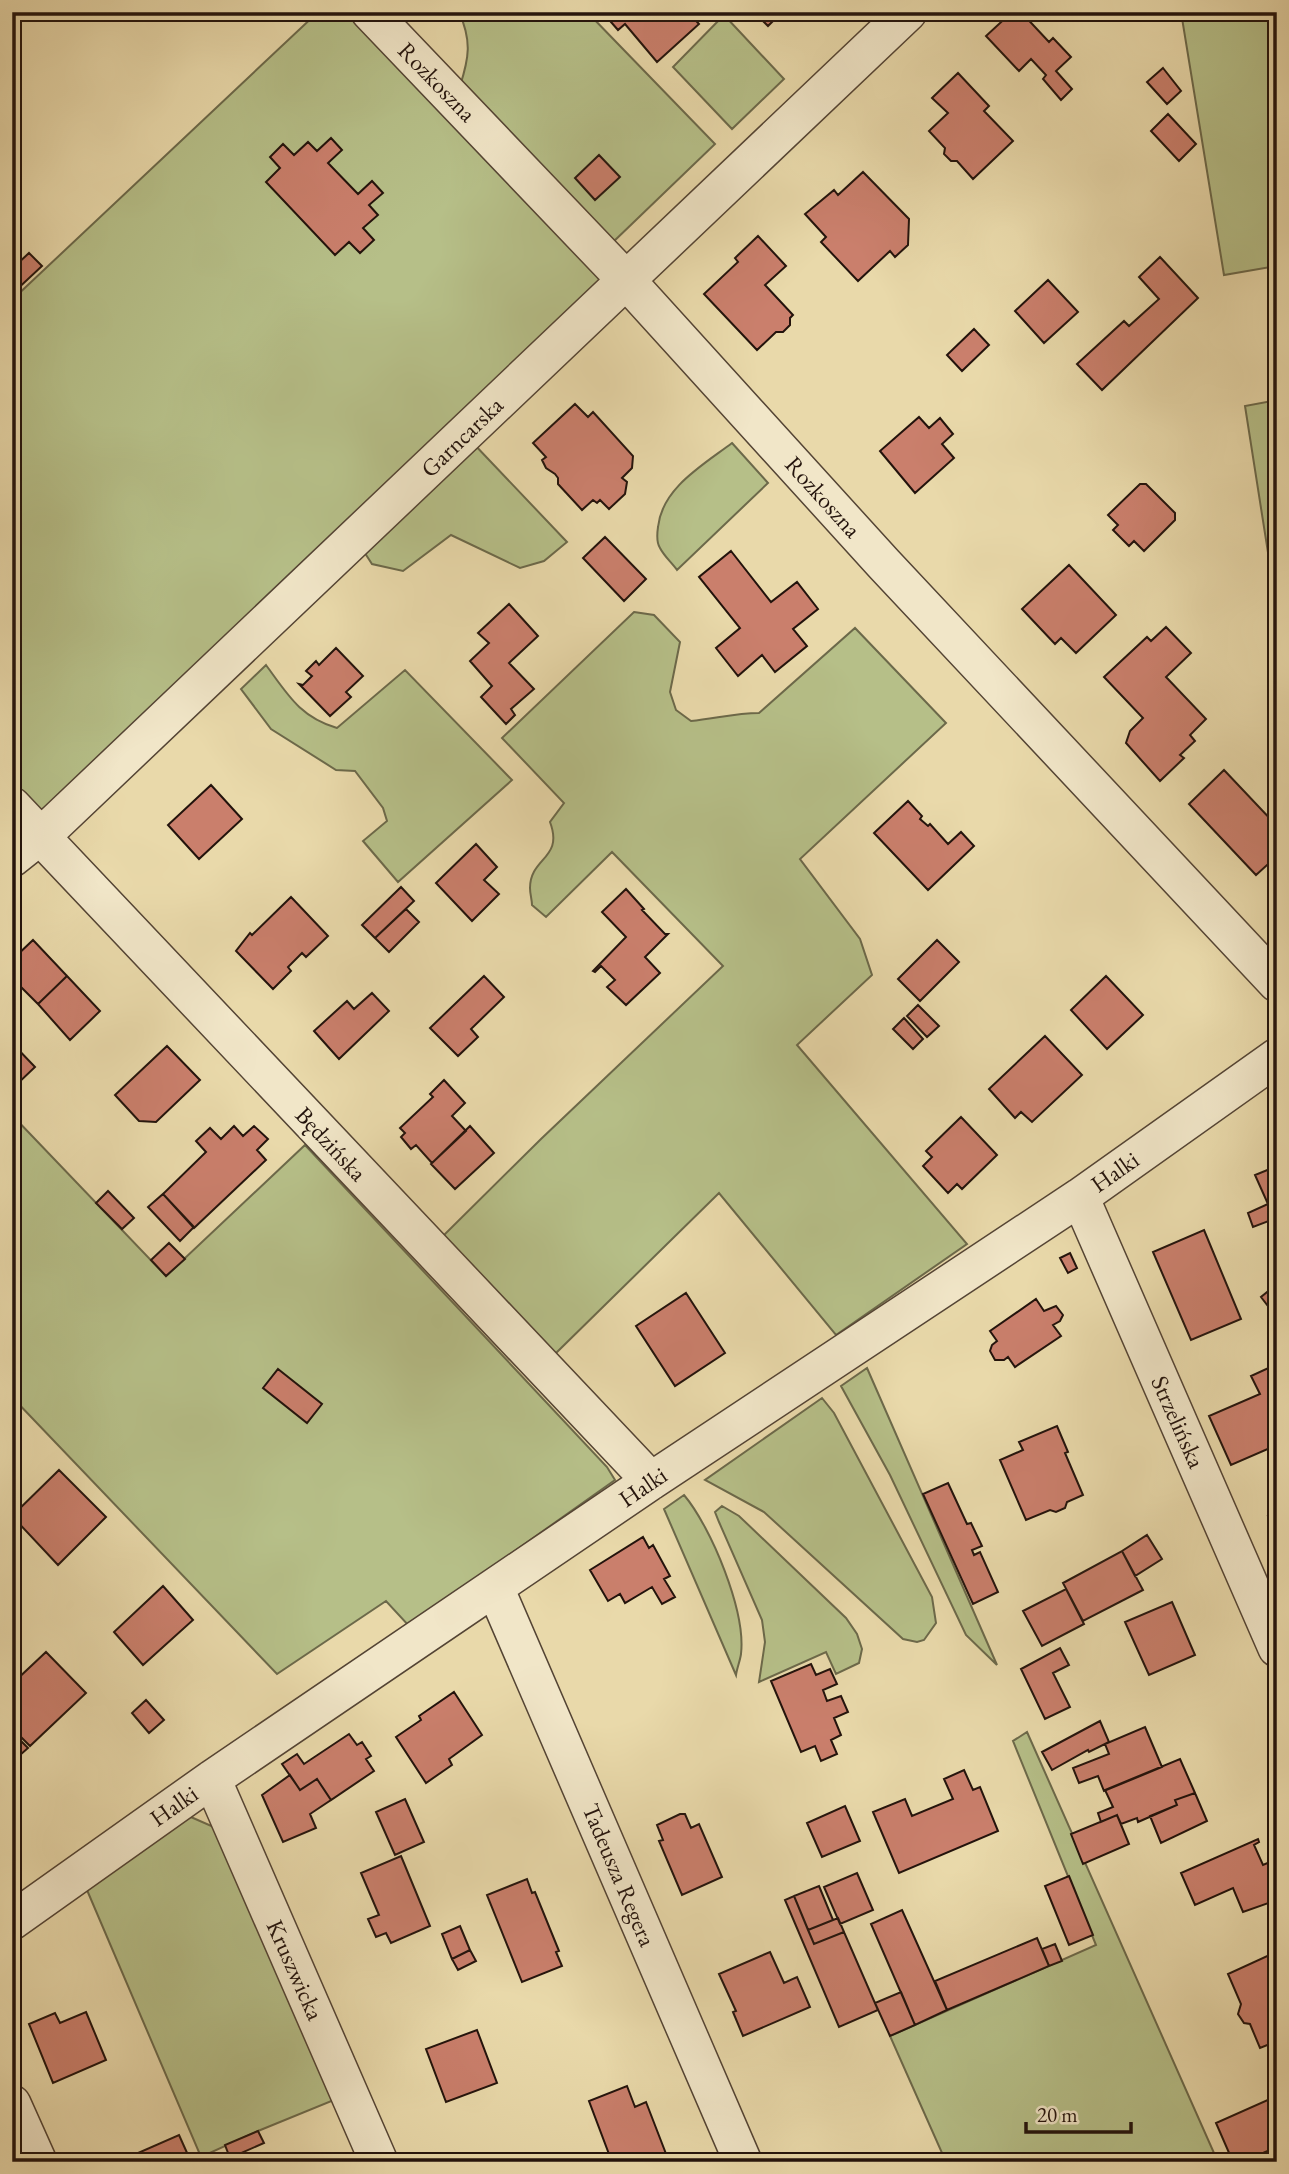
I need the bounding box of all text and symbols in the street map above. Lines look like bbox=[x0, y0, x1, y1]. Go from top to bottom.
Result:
street label: Rozkoszna bbox=[392, 35, 483, 129]
street label: Garncarska bbox=[414, 389, 510, 484]
street label: Rozkoszna bbox=[778, 449, 869, 544]
street label: Będzińska bbox=[289, 1100, 374, 1188]
street label: Halki bbox=[1085, 1144, 1145, 1199]
street label: Strzelińska bbox=[1144, 1371, 1213, 1473]
street label: Halki bbox=[613, 1459, 673, 1514]
street label: Halki bbox=[144, 1778, 204, 1833]
street label: Tadeusza Regera bbox=[575, 1799, 664, 1951]
street label: Kruszwicka bbox=[260, 1915, 331, 2025]
scale bar bbox=[1026, 2090, 1132, 2134]
text: 20 m bbox=[1037, 2101, 1078, 2128]

